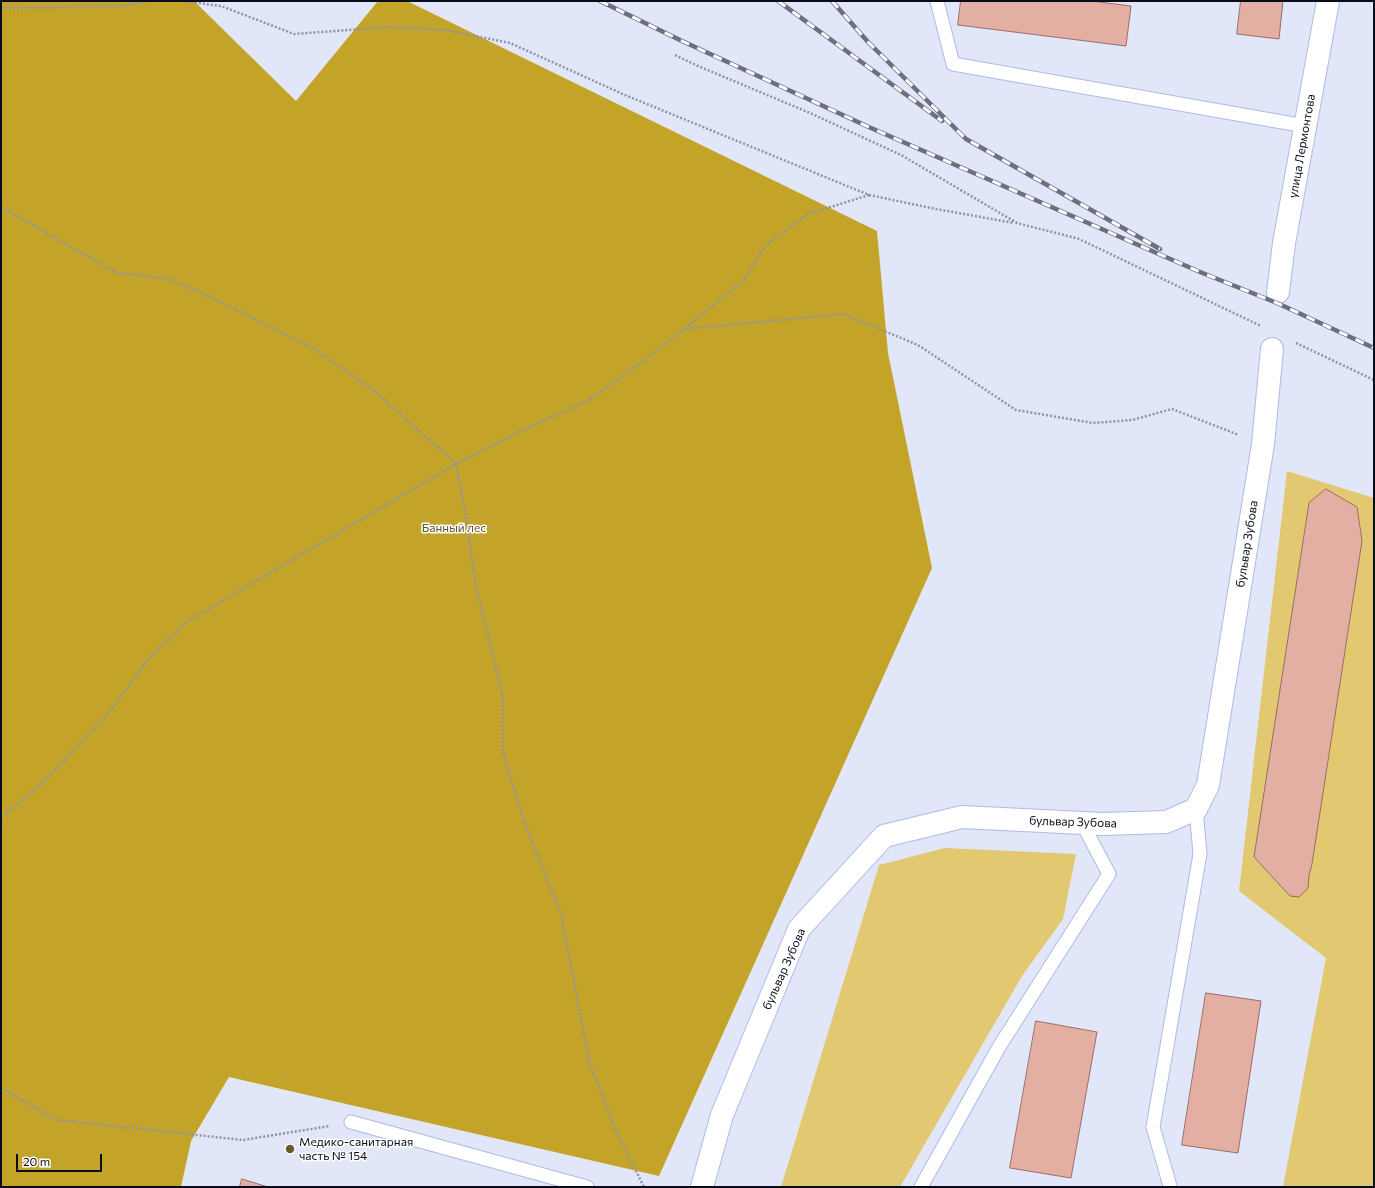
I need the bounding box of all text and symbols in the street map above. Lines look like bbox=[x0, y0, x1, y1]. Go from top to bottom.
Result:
street label: улица Лермонтова bbox=[1286, 93, 1318, 199]
street label: бульвар Зубова bbox=[1233, 499, 1261, 589]
park label: Банный лес bbox=[422, 521, 486, 535]
street label: бульвар Зубова bbox=[1029, 813, 1117, 831]
street label: бульвар Зубова bbox=[760, 926, 808, 1012]
place label: Медико-санитарная часть № 154 bbox=[299, 1135, 413, 1163]
marker: Медико-санитарная часть № 154 bbox=[284, 1143, 296, 1155]
scale bar bbox=[18, 1146, 104, 1172]
text: 20 m bbox=[23, 1154, 50, 1168]

